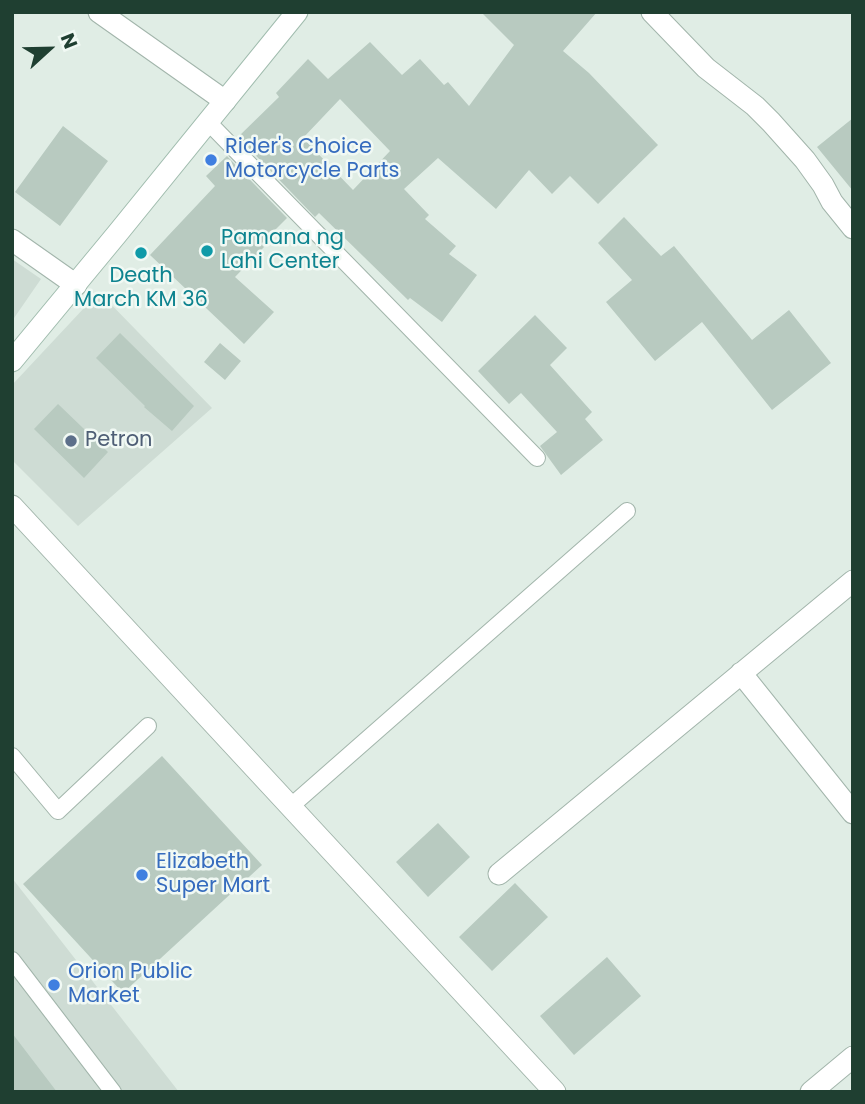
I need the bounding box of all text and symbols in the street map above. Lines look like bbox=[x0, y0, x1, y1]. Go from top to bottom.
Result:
north arrow bbox=[14, 14, 84, 84]
text: N bbox=[54, 29, 84, 53]
place label: Rider's Choice Motorcycle Parts bbox=[225, 135, 399, 185]
marker: Rider's Choice Motorcycle Parts bbox=[203, 152, 219, 168]
place label: Pamana ng Lahi Center bbox=[221, 226, 344, 276]
marker: Pamana ng Lahi Center bbox=[199, 243, 215, 259]
marker: Death March KM 36 bbox=[133, 245, 149, 261]
place label: Death March KM 36 bbox=[74, 264, 208, 314]
place label: Petron bbox=[85, 428, 153, 454]
marker: Petron bbox=[63, 433, 79, 449]
place label: Elizabeth Super Mart bbox=[156, 850, 270, 900]
marker: Elizabeth Super Mart bbox=[134, 867, 150, 883]
place label: Orion Public Market bbox=[68, 960, 193, 1010]
marker: Orion Public Market bbox=[46, 977, 62, 993]

